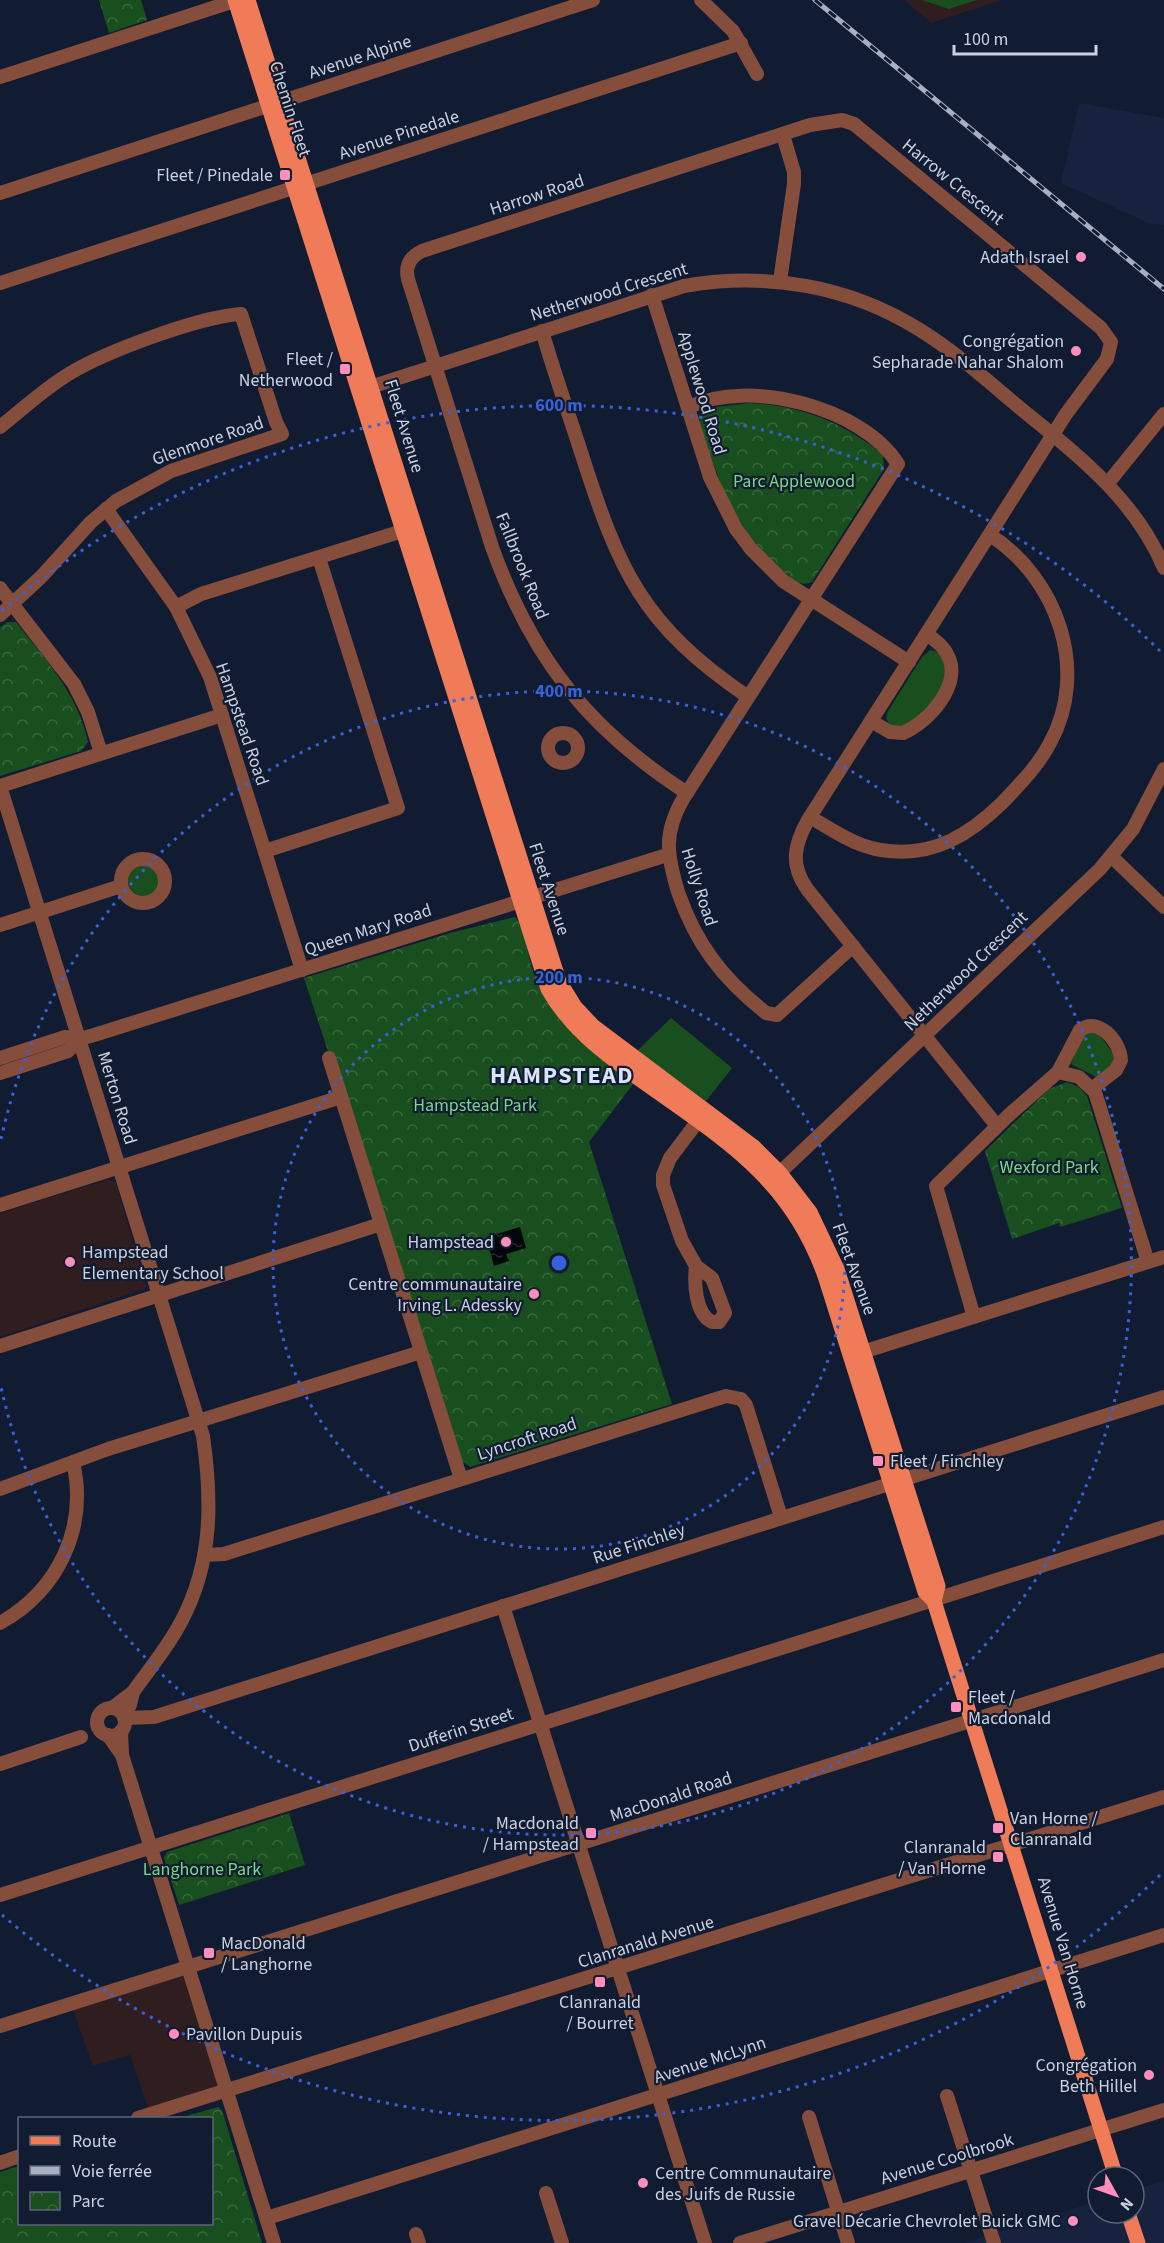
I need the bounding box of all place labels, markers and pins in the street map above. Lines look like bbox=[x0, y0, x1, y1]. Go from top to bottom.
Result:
place label: Fleet / Pinedale bbox=[156, 163, 273, 188]
marker: Fleet / Pinedale bbox=[278, 168, 292, 182]
place label: Adath Israel bbox=[980, 245, 1069, 270]
marker: Adath Israel bbox=[1074, 250, 1088, 264]
place label: Congrégation Sepharade Nahar Shalom bbox=[872, 329, 1064, 375]
marker: Congrégation Sepharade Nahar Shalom bbox=[1069, 344, 1083, 358]
place label: Fleet / Netherwood bbox=[239, 347, 334, 393]
marker: Fleet / Netherwood bbox=[338, 362, 352, 376]
place label: Hampstead bbox=[408, 1230, 494, 1255]
marker: Hampstead bbox=[499, 1235, 513, 1249]
place label: Hampstead Elementary School bbox=[82, 1240, 224, 1286]
centre of rings bbox=[549, 1253, 569, 1273]
marker: Hampstead Elementary School bbox=[63, 1255, 77, 1269]
place label: Centre communautaire Irving L. Adessky bbox=[348, 1272, 523, 1318]
marker: Centre communautaire Irving L. Adessky bbox=[527, 1287, 541, 1301]
place label: Fleet / Finchley bbox=[890, 1449, 1005, 1474]
marker: Fleet / Finchley bbox=[871, 1454, 885, 1468]
place label: Fleet / Macdonald bbox=[968, 1685, 1051, 1731]
marker: Fleet / Macdonald bbox=[949, 1700, 963, 1714]
place label: Van Horne / Clanranald bbox=[1010, 1806, 1098, 1852]
place label: Macdonald / Hampstead bbox=[483, 1811, 579, 1857]
marker: Van Horne / Clanranald bbox=[991, 1821, 1005, 1835]
marker: Macdonald / Hampstead bbox=[584, 1826, 598, 1840]
place label: Clanranald / Van Horne bbox=[898, 1835, 986, 1881]
marker: Clanranald / Van Horne bbox=[991, 1850, 1005, 1864]
place label: MacDonald / Langhorne bbox=[221, 1931, 312, 1977]
marker: MacDonald / Langhorne bbox=[202, 1946, 216, 1960]
marker: Clanranald / Bourret bbox=[593, 1975, 607, 1989]
place label: Clanranald / Bourret bbox=[559, 1990, 641, 2036]
place label: Pavillon Dupuis bbox=[186, 2022, 302, 2047]
marker: Pavillon Dupuis bbox=[167, 2027, 181, 2041]
place label: Congrégation Beth Hillel bbox=[1036, 2053, 1137, 2099]
marker: Congrégation Beth Hillel bbox=[1142, 2068, 1156, 2082]
place label: Centre Communautaire des Juifs de Russie bbox=[655, 2161, 831, 2207]
marker: Centre Communautaire des Juifs de Russie bbox=[636, 2176, 650, 2190]
place label: Gravel Décarie Chevrolet Buick GMC bbox=[793, 2209, 1061, 2234]
marker: Gravel Décarie Chevrolet Buick GMC bbox=[1066, 2214, 1080, 2228]

